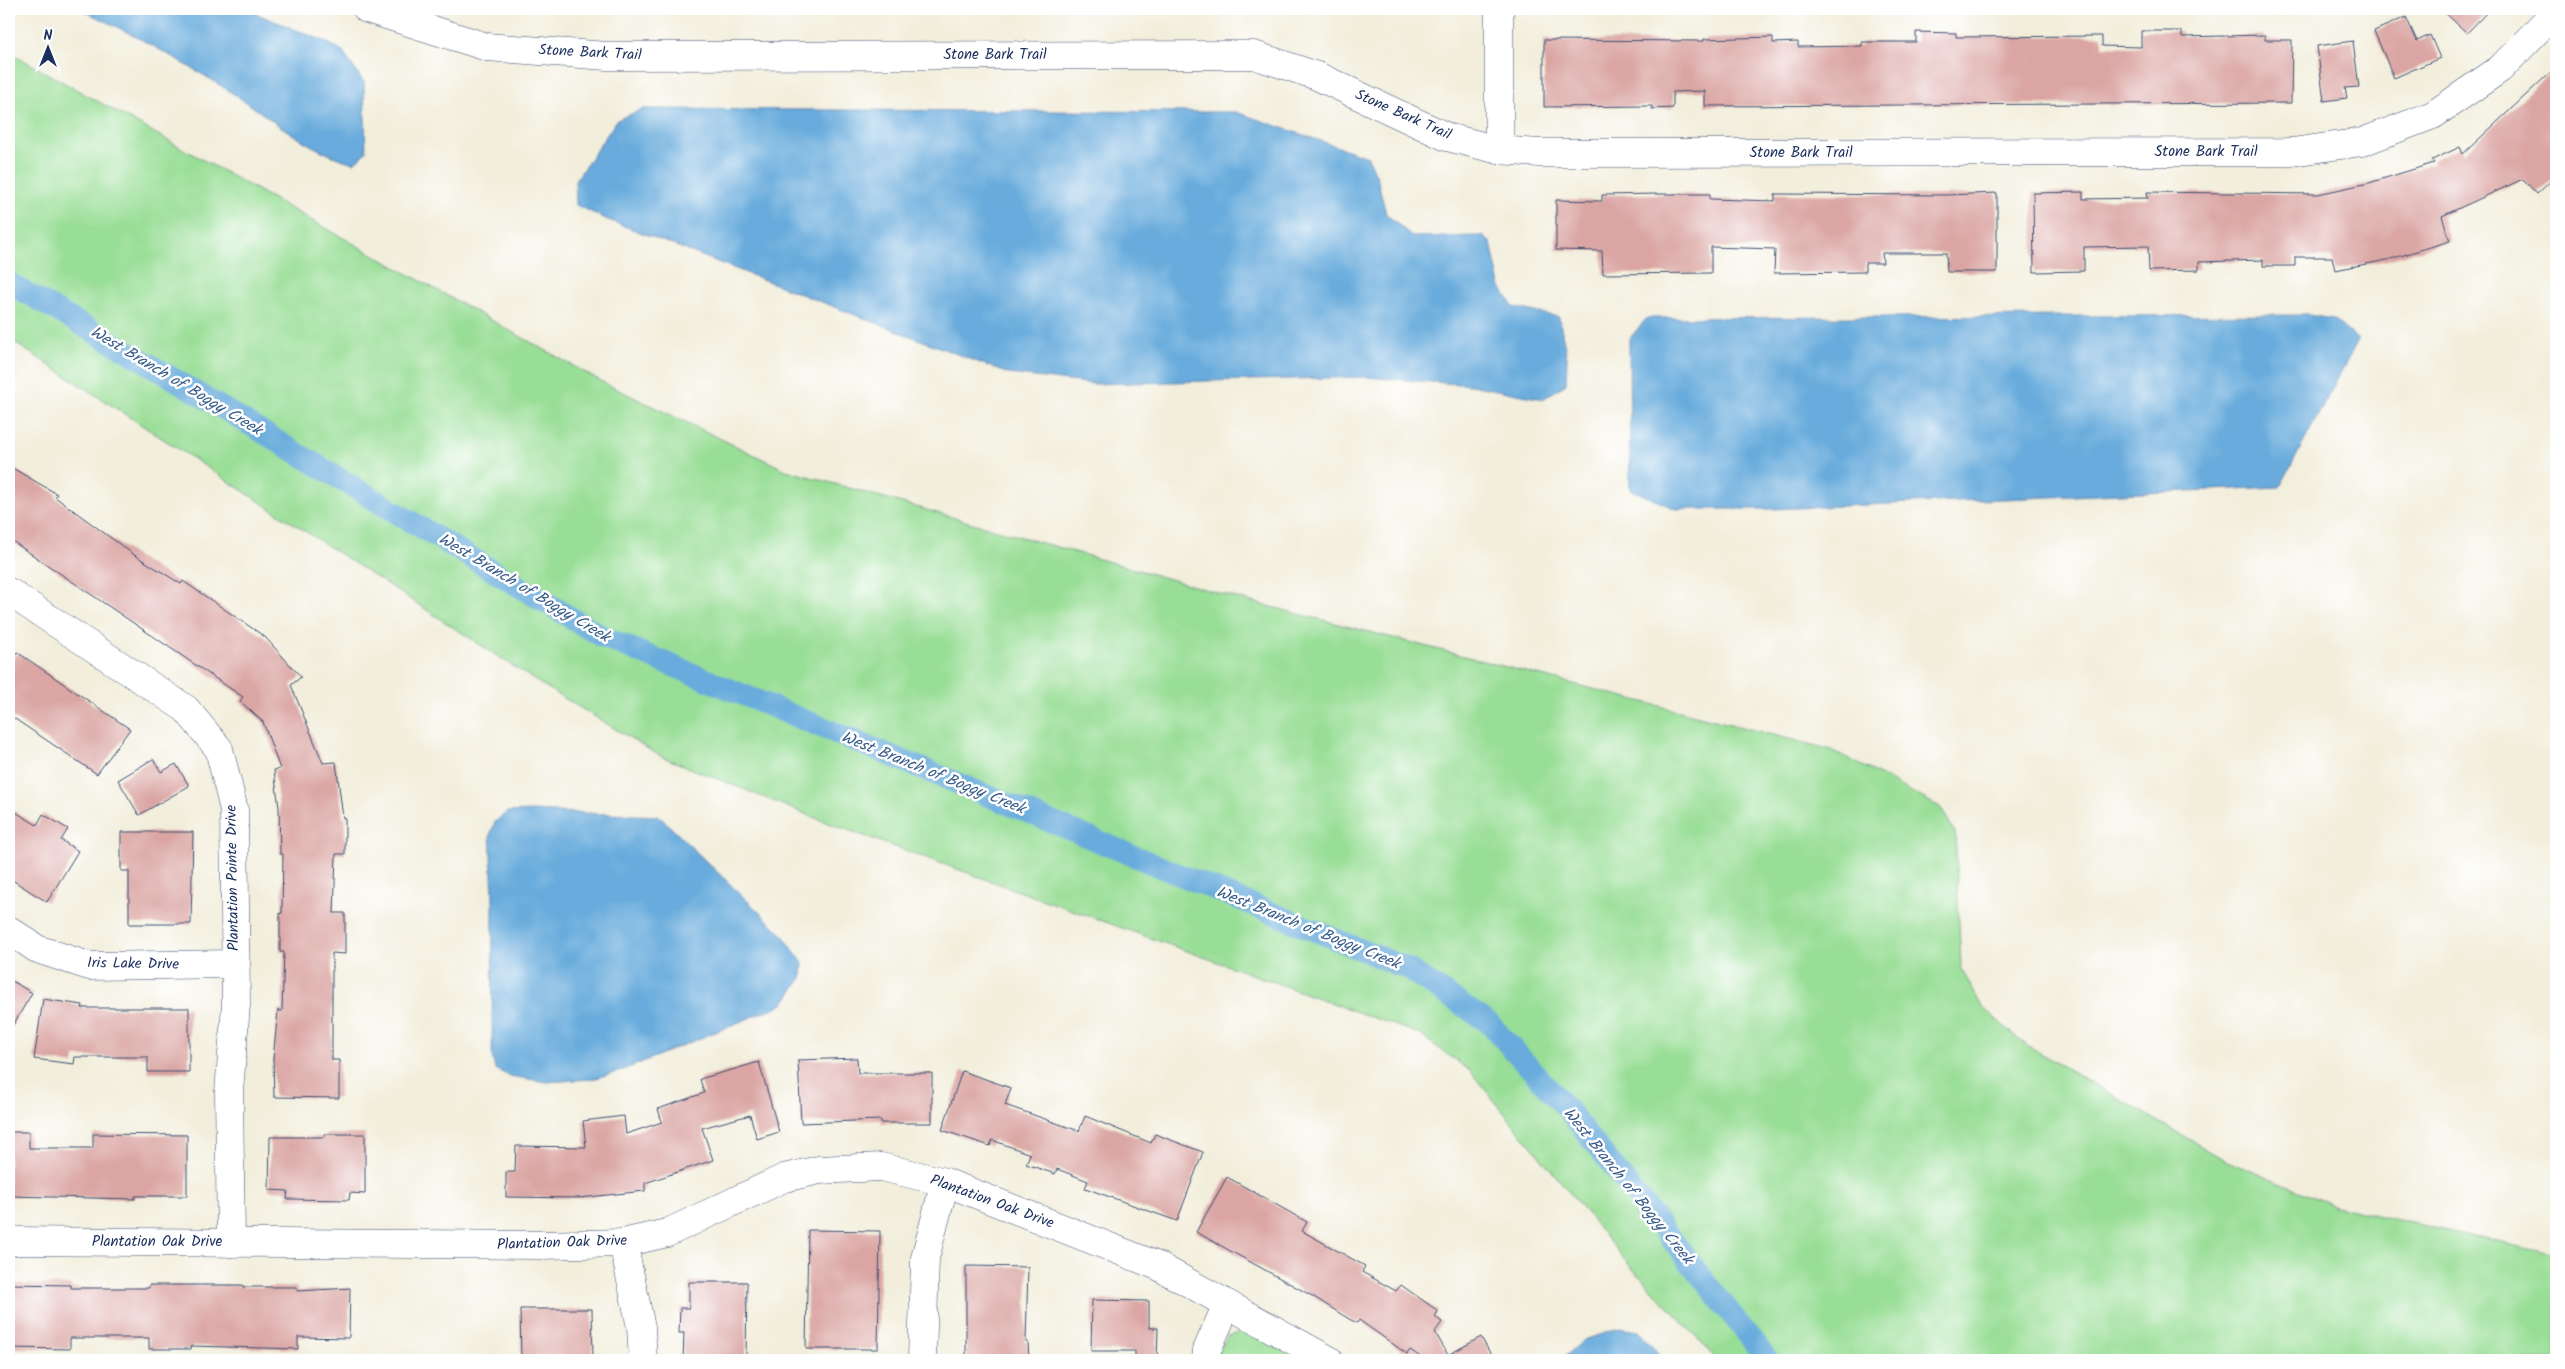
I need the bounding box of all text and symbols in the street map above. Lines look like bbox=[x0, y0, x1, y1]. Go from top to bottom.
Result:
north arrow bbox=[22, 22, 72, 72]
text: N bbox=[44, 25, 53, 47]
street label: Stone Bark Trail bbox=[538, 38, 642, 68]
street label: Stone Bark Trail bbox=[943, 43, 1047, 67]
street label: Stone Bark Trail bbox=[1351, 83, 1455, 147]
street label: Stone Bark Trail bbox=[2154, 140, 2258, 164]
street label: Stone Bark Trail bbox=[1749, 141, 1853, 165]
water label: West Branch of Boggy Creek bbox=[86, 320, 268, 443]
water label: West Branch of Boggy Creek bbox=[434, 527, 616, 650]
water label: West Branch of Boggy Creek bbox=[838, 725, 1031, 822]
street label: Plantation Pointe Drive bbox=[220, 804, 246, 951]
water label: West Branch of Boggy Creek bbox=[1213, 880, 1406, 977]
street label: Iris Lake Drive bbox=[87, 951, 179, 977]
water label: West Branch of Boggy Creek bbox=[1557, 1102, 1701, 1272]
street label: Plantation Oak Drive bbox=[927, 1168, 1058, 1236]
street label: Plantation Oak Drive bbox=[496, 1229, 628, 1257]
street label: Plantation Oak Drive bbox=[92, 1230, 222, 1254]

